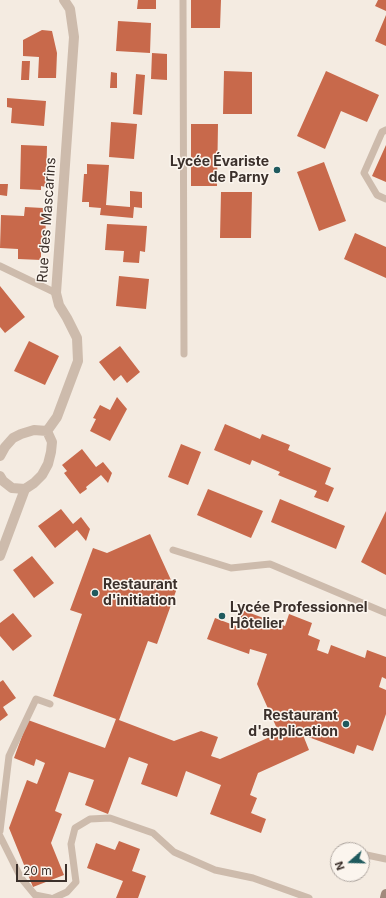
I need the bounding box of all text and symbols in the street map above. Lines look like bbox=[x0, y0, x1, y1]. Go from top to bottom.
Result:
place label: Lycée Évariste de Parny bbox=[170, 154, 269, 186]
street label: Rue des Mascarins bbox=[34, 157, 60, 283]
marker: Lycée Évariste de Parny bbox=[272, 165, 282, 175]
place label: Restaurant d'initiation bbox=[103, 577, 178, 610]
marker: Restaurant d'initiation bbox=[90, 588, 100, 598]
place label: Lycée Professionnel Hôtelier bbox=[230, 600, 368, 632]
marker: Lycée Professionnel Hôtelier bbox=[217, 611, 227, 621]
place label: Restaurant d'application bbox=[248, 708, 338, 740]
marker: Restaurant d'application bbox=[341, 719, 351, 729]
north arrow bbox=[330, 842, 370, 882]
scale bar bbox=[18, 856, 69, 882]
text: N bbox=[332, 859, 348, 872]
text: 20 m bbox=[23, 863, 52, 878]

